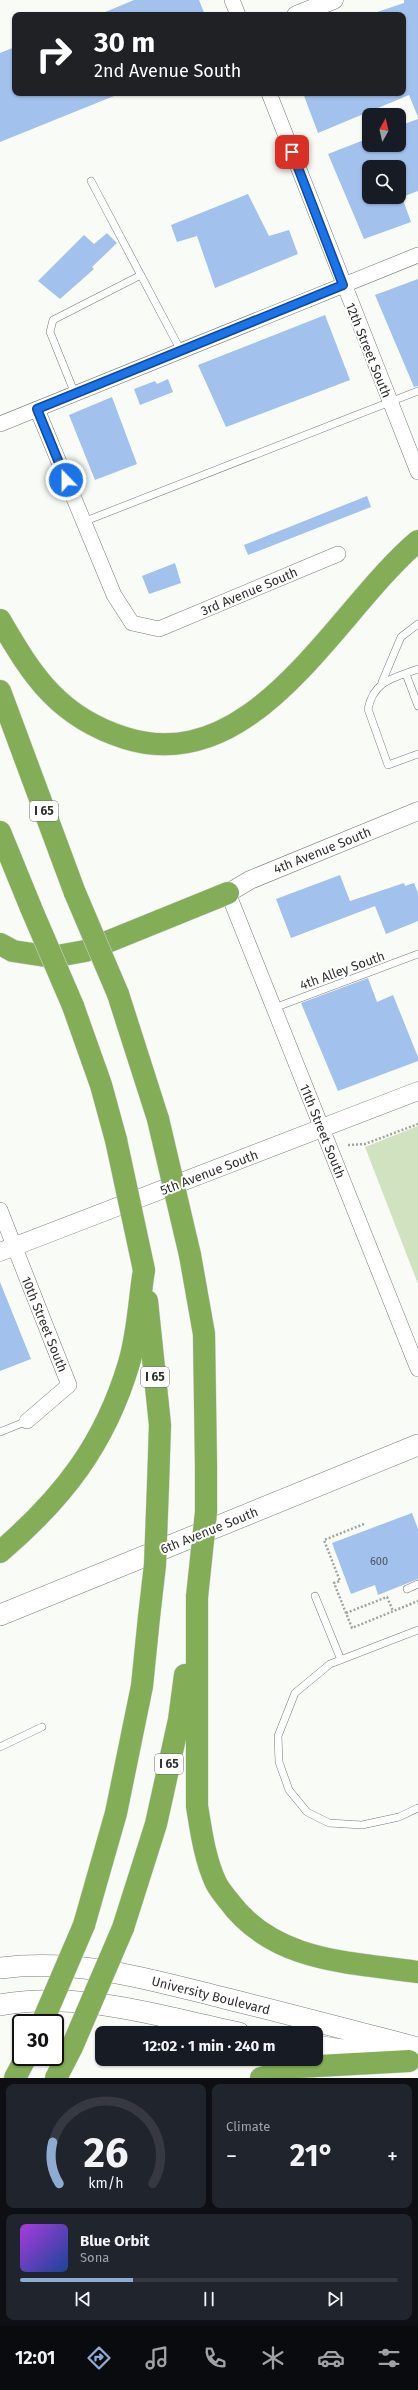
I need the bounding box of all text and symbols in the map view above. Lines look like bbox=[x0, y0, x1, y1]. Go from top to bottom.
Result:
text: 30 m bbox=[94, 26, 155, 59]
icon: right bbox=[28, 28, 80, 80]
text: 2nd Avenue South bbox=[94, 60, 241, 82]
north arrow bbox=[362, 108, 406, 152]
map controls bbox=[362, 108, 406, 204]
pin bbox=[275, 135, 309, 169]
icon: arrive bbox=[281, 141, 303, 163]
button: search bbox=[362, 160, 406, 204]
street label: 12th Street South bbox=[343, 301, 394, 400]
position arrow bbox=[45, 459, 87, 501]
street label: 3rd Avenue South bbox=[199, 564, 300, 619]
road number: I 65 bbox=[30, 801, 58, 821]
street label: 4th Avenue South bbox=[271, 824, 373, 877]
street label: 4th Alley South bbox=[298, 948, 387, 993]
street label: 11th Street South bbox=[297, 1082, 348, 1180]
street label: 5th Avenue South bbox=[158, 1147, 260, 1198]
street label: 10th Street South bbox=[18, 1274, 71, 1374]
road number: I 65 bbox=[141, 1367, 169, 1387]
street label: 6th Avenue South bbox=[158, 1504, 260, 1557]
house number: 600 bbox=[370, 1555, 388, 1568]
road number: I 65 bbox=[155, 1754, 183, 1774]
street label: University Boulevard bbox=[150, 1973, 272, 2018]
speed limit sign: 30 bbox=[12, 2014, 64, 2066]
text: 12:02 · 1 min · 240 m bbox=[143, 2037, 275, 2055]
text: Climate bbox=[226, 2119, 270, 2134]
text: 26 bbox=[84, 2128, 128, 2178]
text: 21° bbox=[290, 2138, 334, 2174]
text: − bbox=[226, 2143, 237, 2170]
text: + bbox=[387, 2143, 398, 2170]
text: km/h bbox=[88, 2175, 124, 2192]
text: Blue Orbit bbox=[80, 2232, 149, 2250]
text: Sona bbox=[80, 2250, 109, 2265]
icon: previous bbox=[72, 2288, 94, 2310]
icon: pause bbox=[198, 2288, 220, 2310]
icon: next bbox=[324, 2288, 346, 2310]
icon: directions bbox=[85, 2344, 113, 2372]
icon: music bbox=[143, 2344, 171, 2372]
icon: phone bbox=[201, 2344, 229, 2372]
icon: climate bbox=[259, 2344, 287, 2372]
icon: car bbox=[317, 2344, 345, 2372]
icon: filters bbox=[375, 2344, 403, 2372]
text: 12:01 bbox=[15, 2347, 55, 2369]

